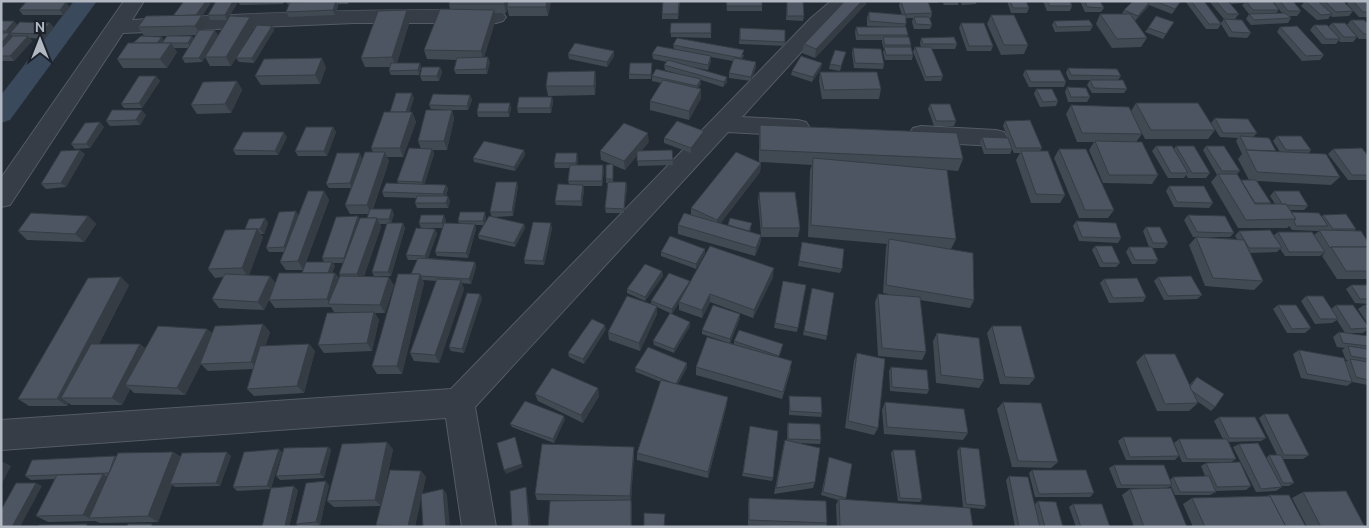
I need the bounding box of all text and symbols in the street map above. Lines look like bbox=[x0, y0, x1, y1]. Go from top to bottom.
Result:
north arrow bbox=[15, 15, 65, 65]
text: N bbox=[35, 19, 45, 35]

